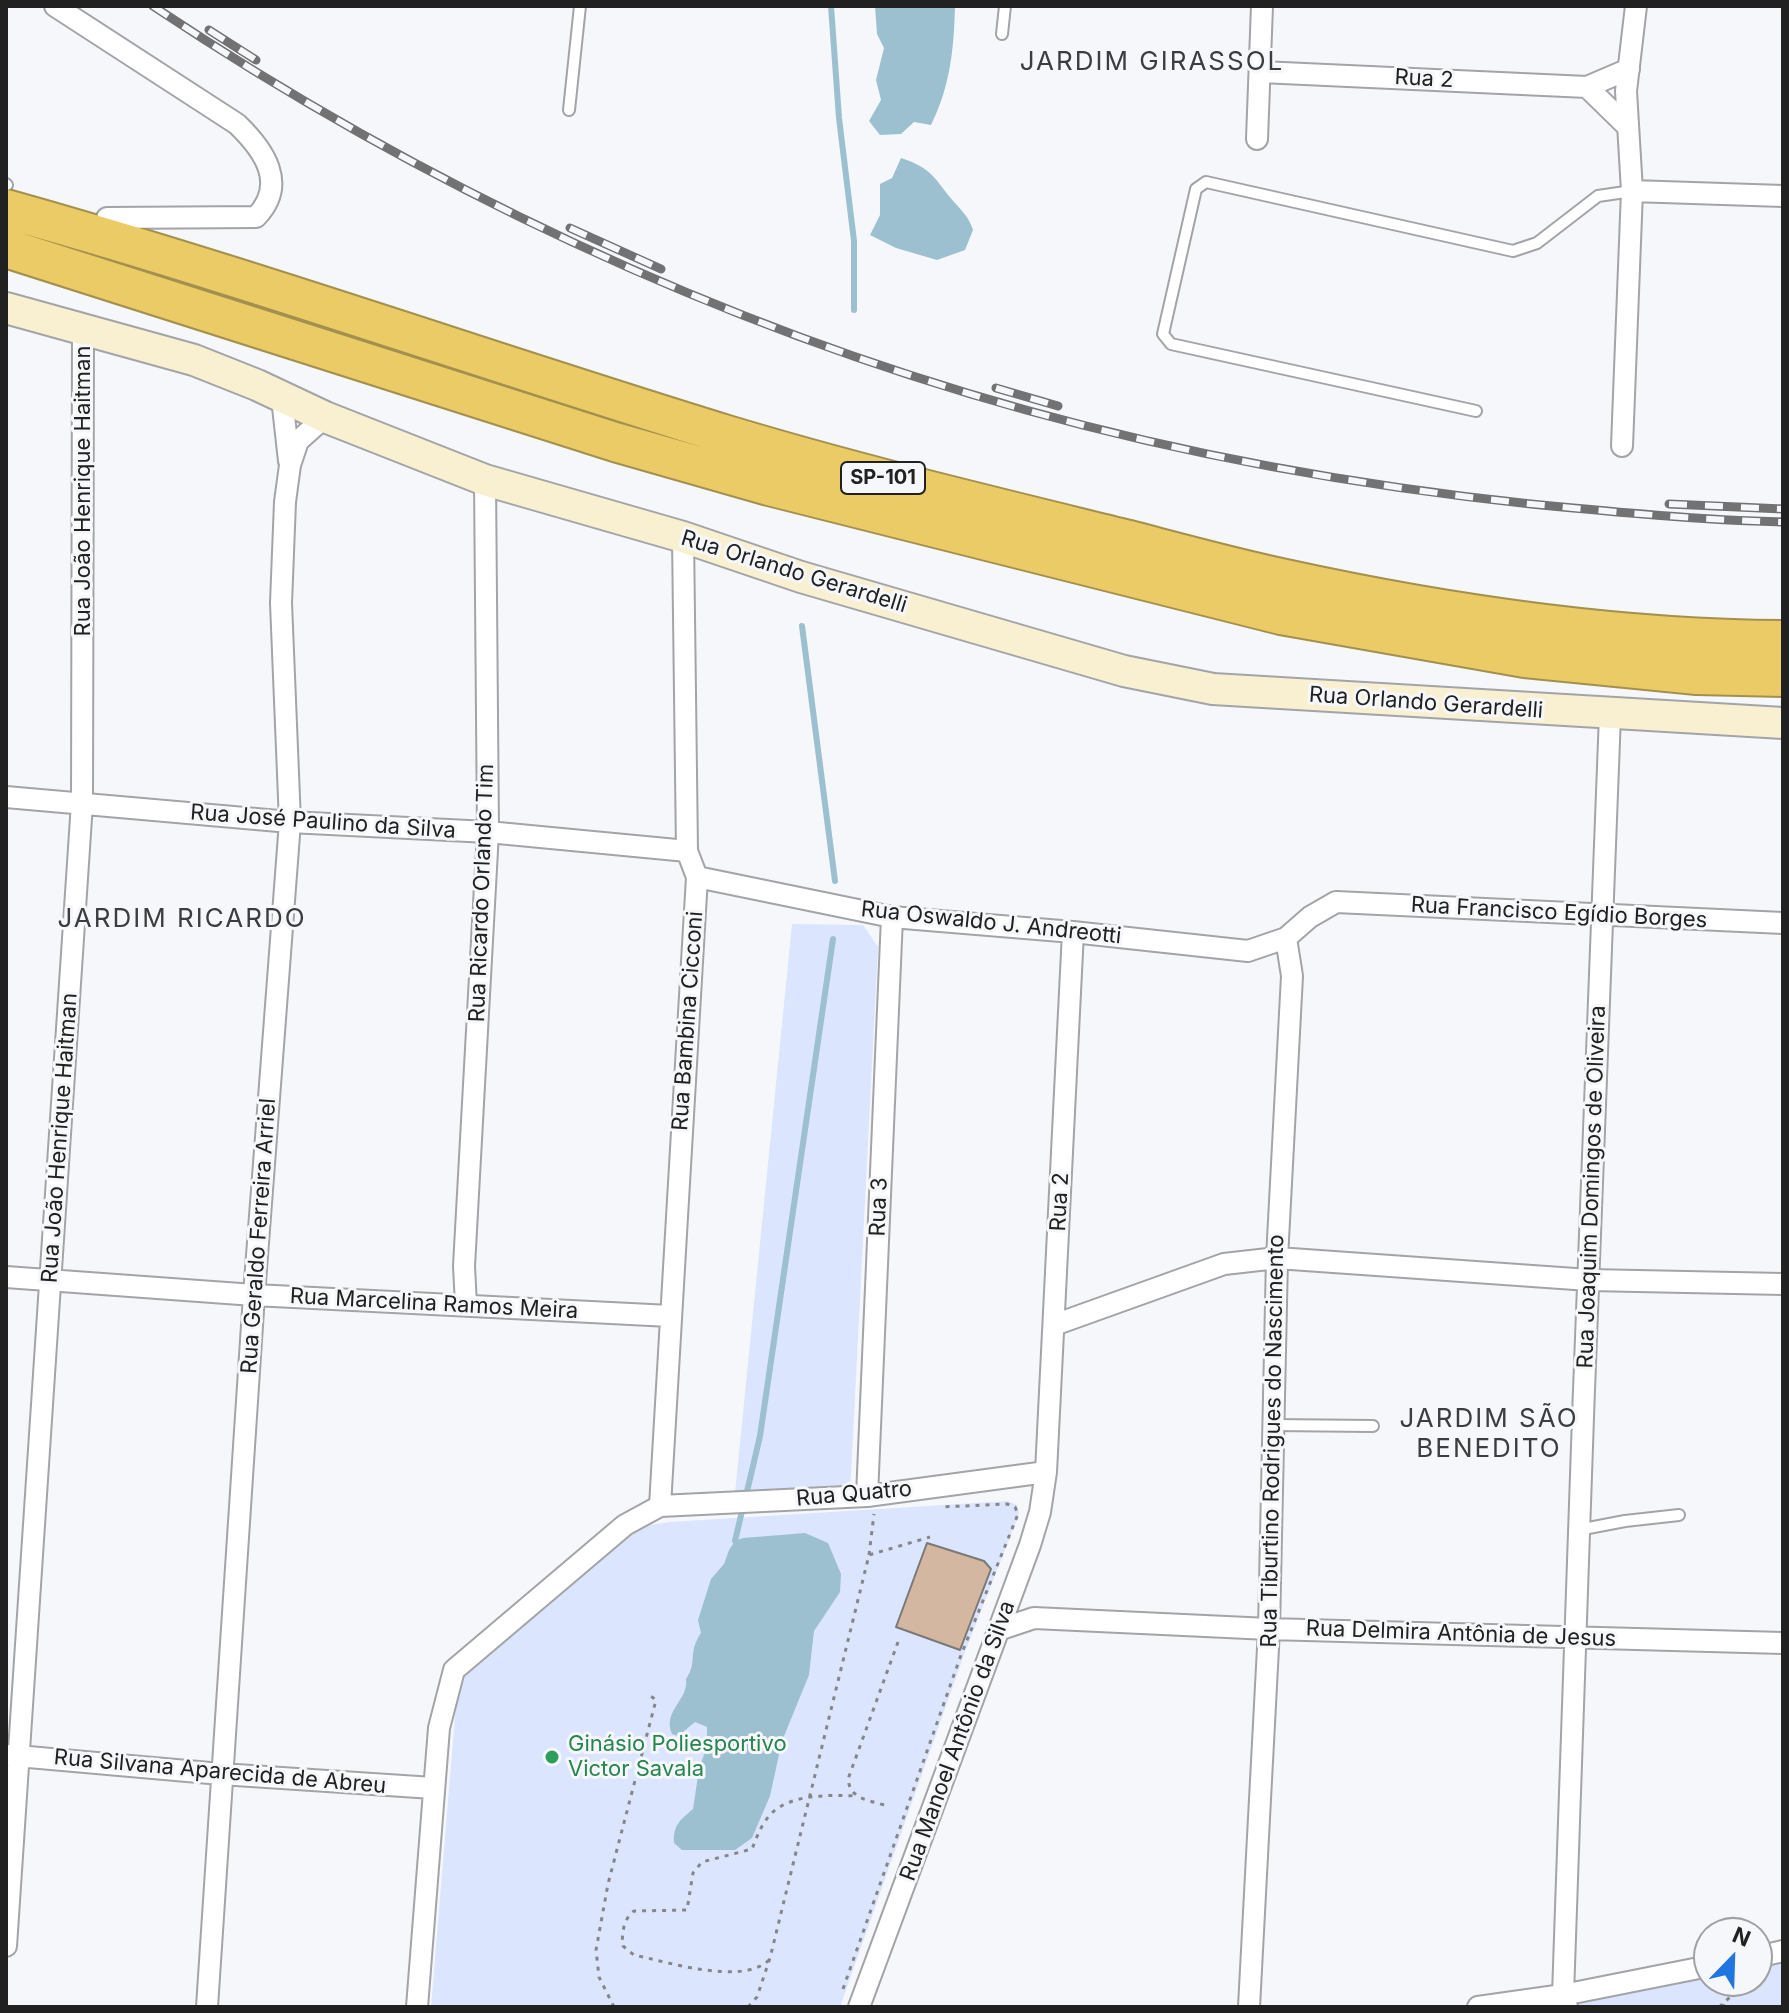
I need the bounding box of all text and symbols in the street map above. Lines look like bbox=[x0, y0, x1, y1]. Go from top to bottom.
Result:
district label: JARDIM GIRASSOL bbox=[1020, 46, 1284, 78]
street label: Rua 2 bbox=[1394, 64, 1454, 94]
street label: Rua João Henrique Haitman bbox=[70, 346, 96, 636]
road number: SP-101 bbox=[841, 462, 925, 494]
street label: Rua Orlando Gerardelli bbox=[678, 525, 910, 619]
street label: Rua Orlando Gerardelli bbox=[1308, 682, 1544, 724]
street label: Rua Ricardo Orlando Tim bbox=[464, 763, 500, 1023]
street label: Rua José Paulino da Silva bbox=[189, 800, 457, 844]
street label: Rua Francisco Egídio Borges bbox=[1410, 892, 1708, 934]
street label: Rua Oswaldo J. Andreotti bbox=[859, 896, 1123, 950]
district label: JARDIM RICARDO bbox=[57, 903, 307, 935]
street label: Rua Bambina Cicconi bbox=[667, 910, 709, 1132]
street label: Rua João Henrique Haitman bbox=[37, 992, 83, 1284]
street label: Rua Joaquim Domingos de Oliveira bbox=[1572, 1005, 1612, 1369]
street label: Rua Geraldo Ferreira Arriel bbox=[236, 1097, 282, 1375]
street label: Rua 2 bbox=[1045, 1172, 1075, 1232]
street label: Rua 3 bbox=[865, 1177, 893, 1237]
street label: Rua Tiburtino Rodrigues do Nascimento bbox=[1256, 1234, 1290, 1648]
street label: Rua Marcelina Ramos Meira bbox=[289, 1283, 579, 1325]
district label: JARDIM SÃO BENEDITO bbox=[1399, 1403, 1579, 1464]
street label: Rua Quatro bbox=[795, 1476, 913, 1512]
street label: Rua Manoel Antônio da Silva bbox=[895, 1597, 1021, 1885]
street label: Rua Delmira Antônia de Jesus bbox=[1305, 1615, 1617, 1653]
place label: Ginásio Poliesportivo Victor Savala bbox=[568, 1731, 787, 1782]
street label: Rua Silvana Aparecida de Abreu bbox=[53, 1744, 387, 1800]
marker: Ginásio Poliesportivo Victor Savala bbox=[543, 1748, 561, 1766]
north arrow bbox=[1693, 1917, 1773, 1997]
text: N bbox=[1729, 1922, 1754, 1952]

